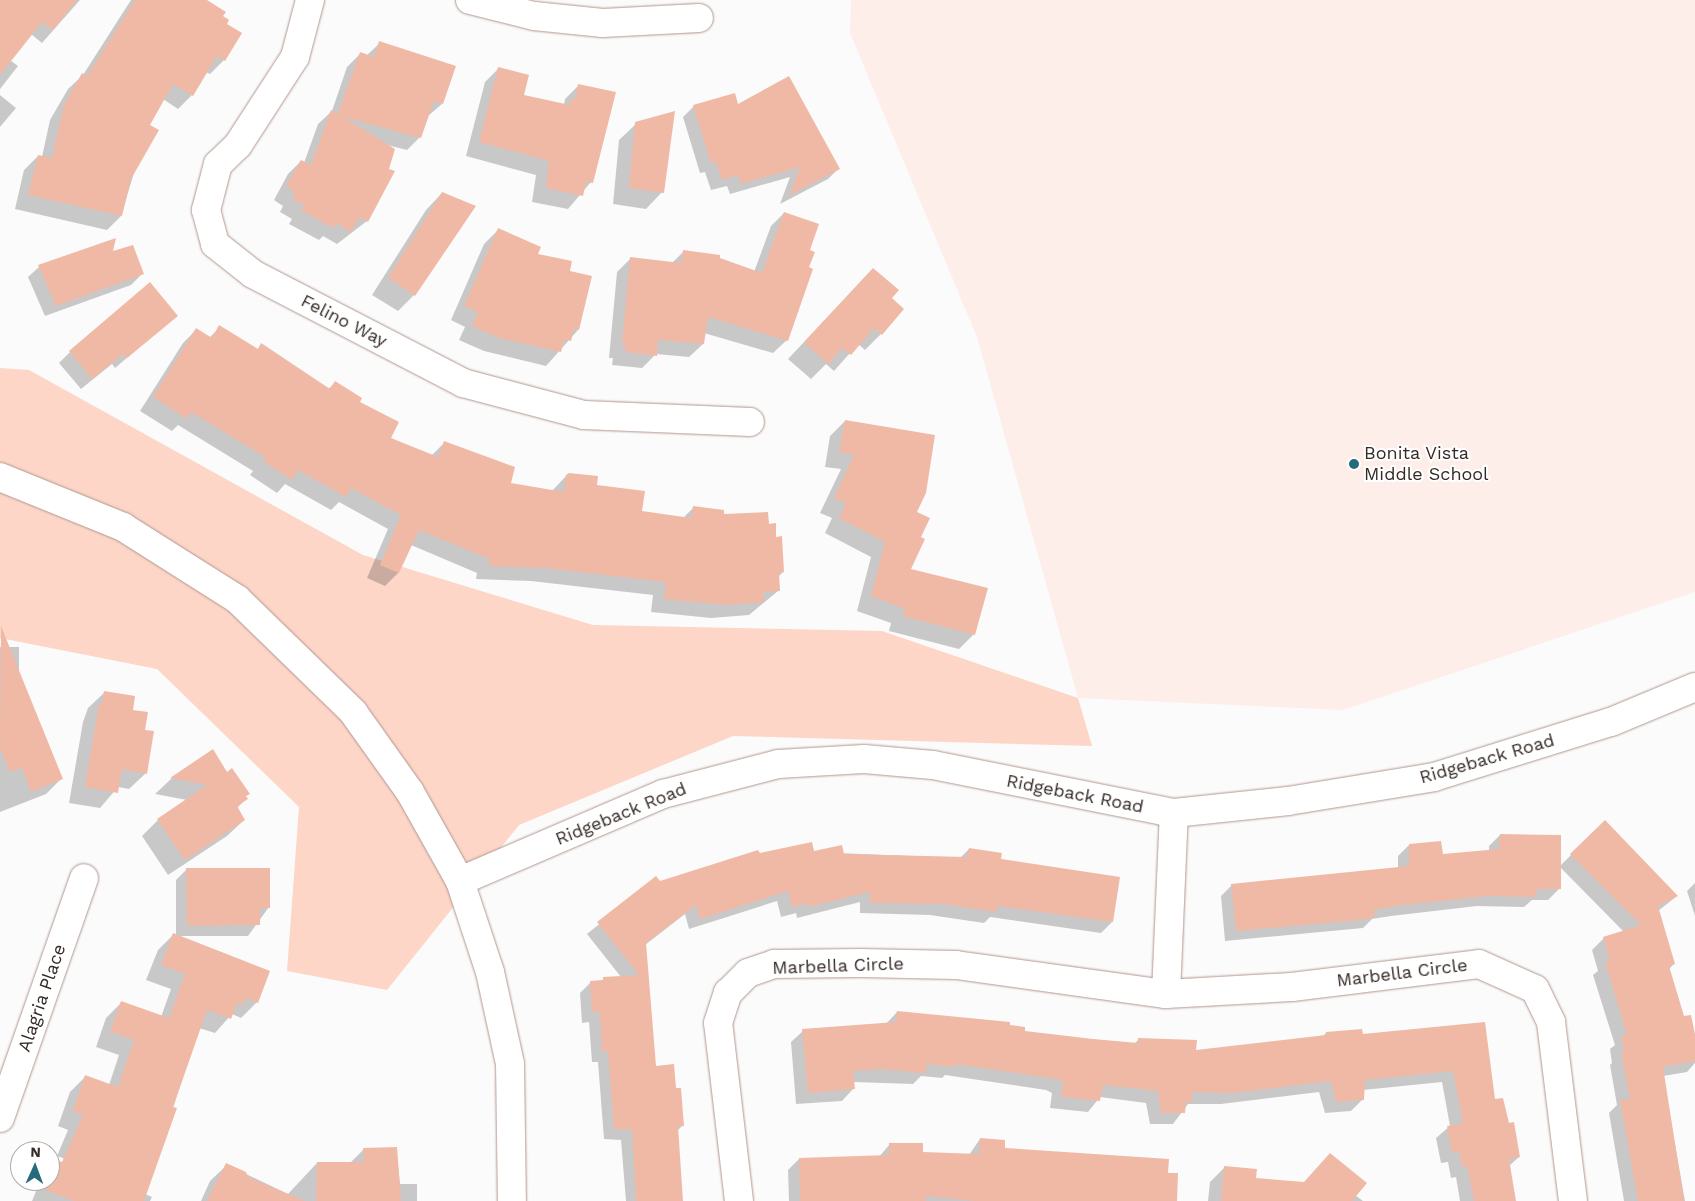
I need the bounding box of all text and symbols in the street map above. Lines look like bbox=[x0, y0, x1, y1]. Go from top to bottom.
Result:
street label: Felino Way bbox=[297, 290, 391, 352]
place label: Bonita Vista Middle School bbox=[1364, 443, 1489, 486]
marker: Bonita Vista Middle School bbox=[1348, 458, 1360, 470]
street label: Ridgeback Road bbox=[1417, 729, 1557, 789]
street label: Ridgeback Road bbox=[1004, 770, 1146, 818]
street label: Ridgeback Road bbox=[552, 778, 690, 850]
street label: Alagria Place bbox=[13, 941, 71, 1055]
street label: Marbella Circle bbox=[772, 953, 904, 979]
street label: Marbella Circle bbox=[1335, 954, 1469, 992]
north arrow bbox=[10, 1141, 60, 1191]
text: N bbox=[30, 1144, 41, 1160]

